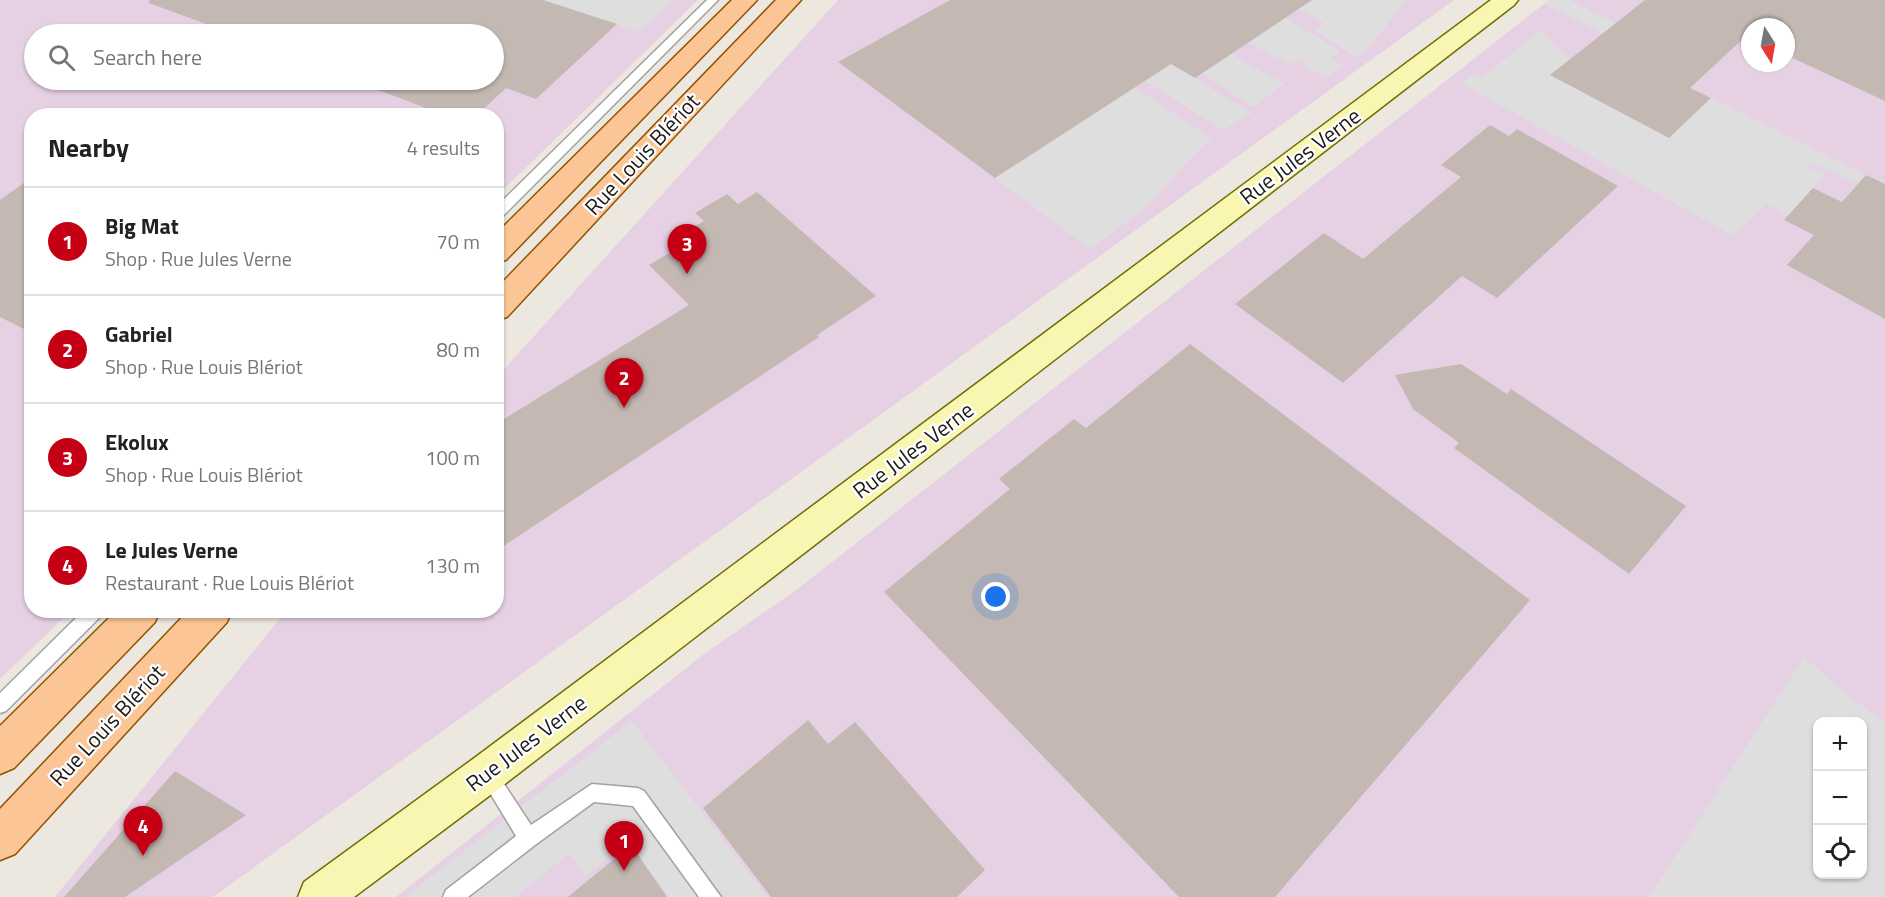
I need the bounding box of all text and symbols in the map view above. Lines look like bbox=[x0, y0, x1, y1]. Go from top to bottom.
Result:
north arrow bbox=[1741, 18, 1795, 72]
search box bbox=[24, 24, 504, 90]
text: Search here bbox=[93, 40, 202, 74]
icon: search bbox=[45, 41, 78, 74]
street label: Rue Louis Blériot bbox=[576, 85, 708, 223]
street label: Rue Jules Verne bbox=[1232, 99, 1368, 213]
text: Nearby bbox=[48, 128, 129, 167]
text: 4 results bbox=[407, 132, 480, 163]
text: Big Mat bbox=[105, 209, 179, 243]
pin: 3 bbox=[668, 224, 706, 274]
text: 1 bbox=[62, 226, 73, 257]
text: 70 m bbox=[436, 226, 480, 257]
text: Shop · Rue Jules Verne bbox=[105, 243, 292, 274]
text: Gabriel bbox=[105, 317, 173, 351]
text: 2 bbox=[62, 334, 73, 365]
text: 80 m bbox=[436, 334, 480, 365]
text: Shop · Rue Louis Blériot bbox=[105, 351, 303, 382]
pin: 2 bbox=[604, 358, 644, 408]
street label: Rue Jules Verne bbox=[845, 393, 981, 507]
text: Ekolux bbox=[105, 425, 169, 459]
text: 3 bbox=[62, 442, 73, 473]
text: 100 m bbox=[425, 442, 480, 473]
text: Shop · Rue Louis Blériot bbox=[105, 459, 303, 490]
text: Le Jules Verne bbox=[105, 533, 238, 567]
text: 4 bbox=[62, 550, 73, 581]
text: 130 m bbox=[425, 550, 480, 581]
text: Restaurant · Rue Louis Blériot bbox=[105, 567, 354, 598]
your location bbox=[981, 582, 1010, 611]
street label: Rue Louis Blériot bbox=[41, 656, 173, 794]
street label: Rue Jules Verne bbox=[458, 686, 594, 800]
map controls bbox=[1813, 717, 1867, 879]
button: + bbox=[1813, 717, 1867, 771]
button: − bbox=[1813, 771, 1867, 825]
pin: 4 bbox=[124, 806, 162, 856]
pin: 1 bbox=[604, 822, 644, 871]
button: locate bbox=[1813, 825, 1867, 879]

